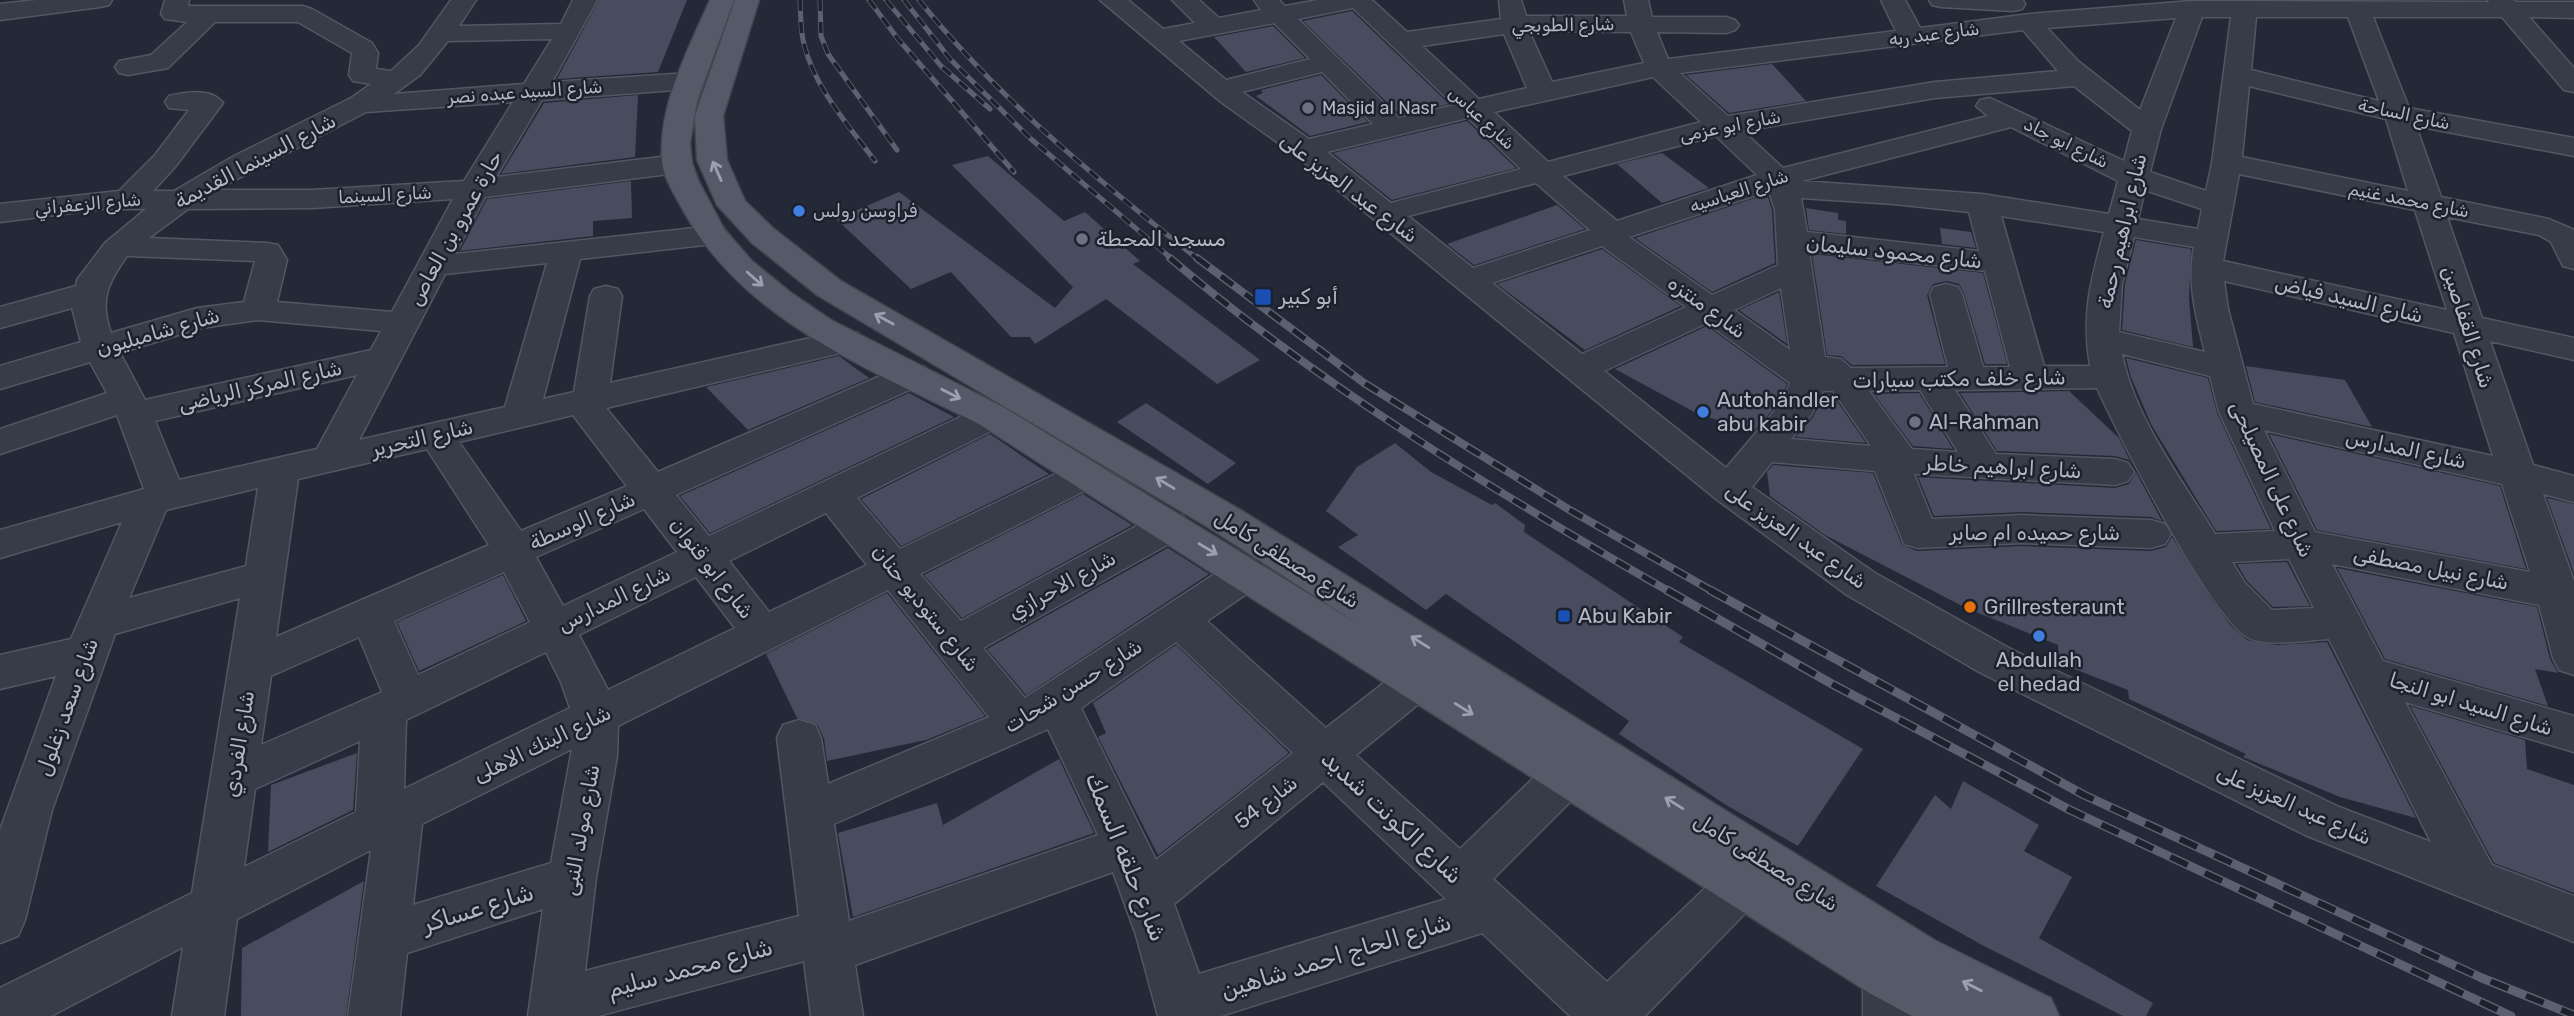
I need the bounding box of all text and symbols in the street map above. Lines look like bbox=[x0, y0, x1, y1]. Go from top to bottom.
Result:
street label: شارع الطوبجي bbox=[1511, 13, 1615, 39]
street label: شارع عبد ربه bbox=[1887, 18, 1981, 51]
street label: شارع السيد عبده نصر bbox=[446, 76, 603, 109]
street label: شارع عباس bbox=[1443, 82, 1520, 155]
street label: شارع الساحة bbox=[2356, 93, 2452, 135]
place label: Masjid al Nasr bbox=[1322, 97, 1437, 119]
marker: Masjid al Nasr bbox=[1300, 100, 1316, 116]
street label: شارع ابو عزمى bbox=[1677, 105, 1783, 148]
street label: شارع السينما القديمة bbox=[170, 107, 341, 216]
street label: شارع ابو جاد bbox=[2020, 113, 2112, 174]
street label: شارع عبد العزيز على bbox=[1274, 127, 1423, 249]
street label: حارة عمرو بن العاص bbox=[402, 146, 508, 310]
street label: شارع ابراهيم رحمة bbox=[2092, 151, 2153, 311]
one-way arrow bbox=[710, 161, 723, 182]
street label: شارع العباسيه bbox=[1687, 165, 1792, 218]
street label: شارع محمد غنيم bbox=[2347, 178, 2471, 223]
street label: شارع السينما bbox=[338, 182, 432, 209]
street label: شارع الزعفراني bbox=[34, 188, 142, 222]
place label: فراوسن رولس bbox=[813, 200, 917, 222]
marker: فراوسن رولس bbox=[791, 203, 807, 219]
place label: مسجد المحطة bbox=[1096, 226, 1226, 251]
street label: شارع محمود سليمان bbox=[1804, 230, 1983, 275]
marker: مسجد المحطة bbox=[1074, 231, 1090, 247]
street label: شارع القفاصين bbox=[2435, 263, 2500, 392]
street label: شارع السيد فياض bbox=[2272, 269, 2426, 330]
street label: شارع منتزه bbox=[1662, 270, 1751, 345]
one-way arrow bbox=[746, 271, 764, 287]
place label: أبو كبير bbox=[1277, 284, 1338, 309]
marker: أبو كبير bbox=[1253, 287, 1273, 307]
street label: شارع شامبليون bbox=[93, 302, 223, 363]
one-way arrow bbox=[874, 312, 894, 326]
street label: شارع المركز الرياضى bbox=[175, 354, 345, 418]
street label: شارع خلف مكتب سيارات bbox=[1852, 364, 2066, 395]
place label: Autohändler abu kabir bbox=[1717, 387, 1838, 436]
one-way arrow bbox=[940, 388, 960, 402]
street label: شارع على المصيلحى bbox=[2223, 397, 2320, 562]
marker: Autohändler abu kabir bbox=[1695, 404, 1711, 420]
place label: Al-Rahman bbox=[1929, 409, 2039, 434]
street label: شارع التحرير bbox=[366, 414, 476, 464]
marker: Al-Rahman bbox=[1907, 414, 1923, 430]
street label: شارع المدارس bbox=[2343, 424, 2469, 475]
street label: شارع ابراهيم خاطر bbox=[1922, 450, 2082, 485]
one-way arrow bbox=[1155, 476, 1175, 490]
street label: شارع عبد العزيز على bbox=[1720, 477, 1872, 595]
street label: شارع الوسطة bbox=[525, 486, 640, 557]
street label: شارع مصطفى كامل bbox=[1209, 504, 1364, 615]
street label: شارع ابو قنوان bbox=[663, 512, 760, 625]
street label: شارع حميده ام صابر bbox=[1948, 520, 2120, 547]
street label: شارع ستوديو حنان bbox=[866, 539, 985, 678]
street label: شارع نبيل مصطفى bbox=[2351, 540, 2511, 597]
one-way arrow bbox=[1198, 543, 1218, 557]
street label: شارع الاحرازي bbox=[1004, 545, 1121, 626]
street label: شارع المدارس bbox=[553, 560, 675, 638]
place label: Grillresteraunt bbox=[1984, 594, 2125, 619]
marker: Grillresteraunt bbox=[1962, 599, 1978, 615]
place label: Abu Kabir bbox=[1578, 603, 1672, 628]
marker: Abu Kabir bbox=[1556, 608, 1572, 624]
marker: Abdullah el hedad bbox=[2031, 628, 2047, 644]
street label: شارع حسن شحات bbox=[999, 633, 1147, 740]
street label: شارع سعد زغلول bbox=[30, 634, 105, 780]
one-way arrow bbox=[1411, 635, 1430, 650]
place label: Abdullah el hedad bbox=[1996, 647, 2082, 696]
street label: شارع السيد ابو النجا bbox=[2386, 667, 2556, 742]
street label: شارع الفردي bbox=[218, 689, 261, 799]
street label: شارع البنك الاهلى bbox=[469, 699, 616, 789]
one-way arrow bbox=[1453, 702, 1473, 716]
street label: شارع الكونت شديد bbox=[1314, 744, 1468, 891]
street label: شارع عبد العزيز على bbox=[2212, 759, 2376, 852]
street label: شارع مولد النبى bbox=[557, 762, 606, 898]
street label: شارع حلقه السمك bbox=[1078, 769, 1173, 946]
street label: شارع 54 bbox=[1229, 769, 1303, 835]
one-way arrow bbox=[1664, 796, 1684, 810]
street label: شارع مصطفى كامل bbox=[1688, 807, 1843, 918]
street label: شارع عساكر bbox=[417, 878, 538, 941]
street label: شارع الحاج احمد شاهين bbox=[1217, 908, 1455, 1006]
street label: شارع محمد سليم bbox=[604, 932, 776, 1005]
one-way arrow bbox=[1962, 978, 1983, 992]

